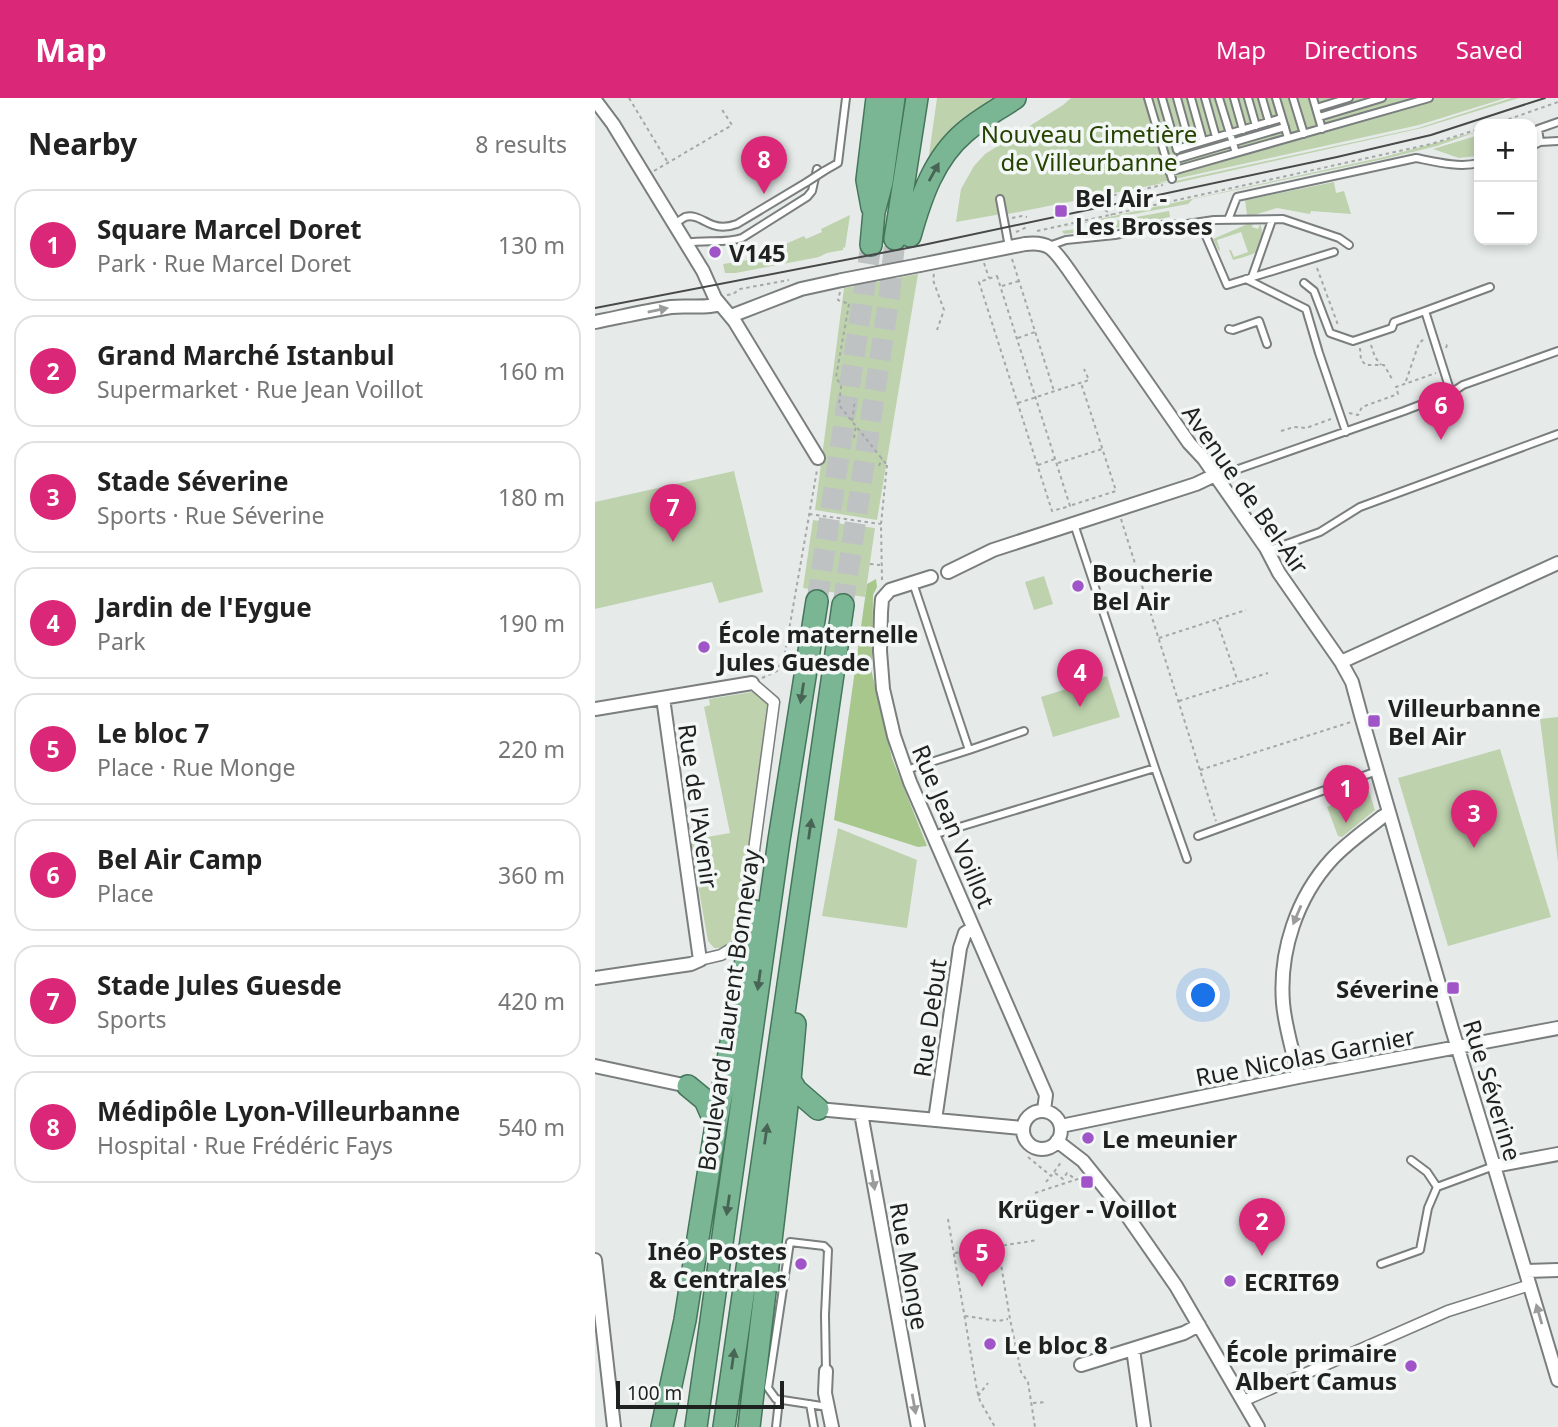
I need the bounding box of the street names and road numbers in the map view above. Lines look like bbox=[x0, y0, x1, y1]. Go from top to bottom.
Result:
street label: Avenue de Bel-Air bbox=[1175, 398, 1317, 580]
street label: Rue de l'Avenir bbox=[671, 722, 727, 891]
street label: Rue Jean Voillot bbox=[905, 739, 1003, 913]
street label: Boulevard Laurent Bonnevay bbox=[689, 846, 767, 1173]
street label: Rue Debut bbox=[904, 957, 954, 1079]
street label: Rue Séverine bbox=[1456, 1015, 1530, 1165]
street label: Rue Nicolas Garnier bbox=[1193, 1019, 1418, 1093]
street label: Rue Monge bbox=[883, 1200, 937, 1332]

